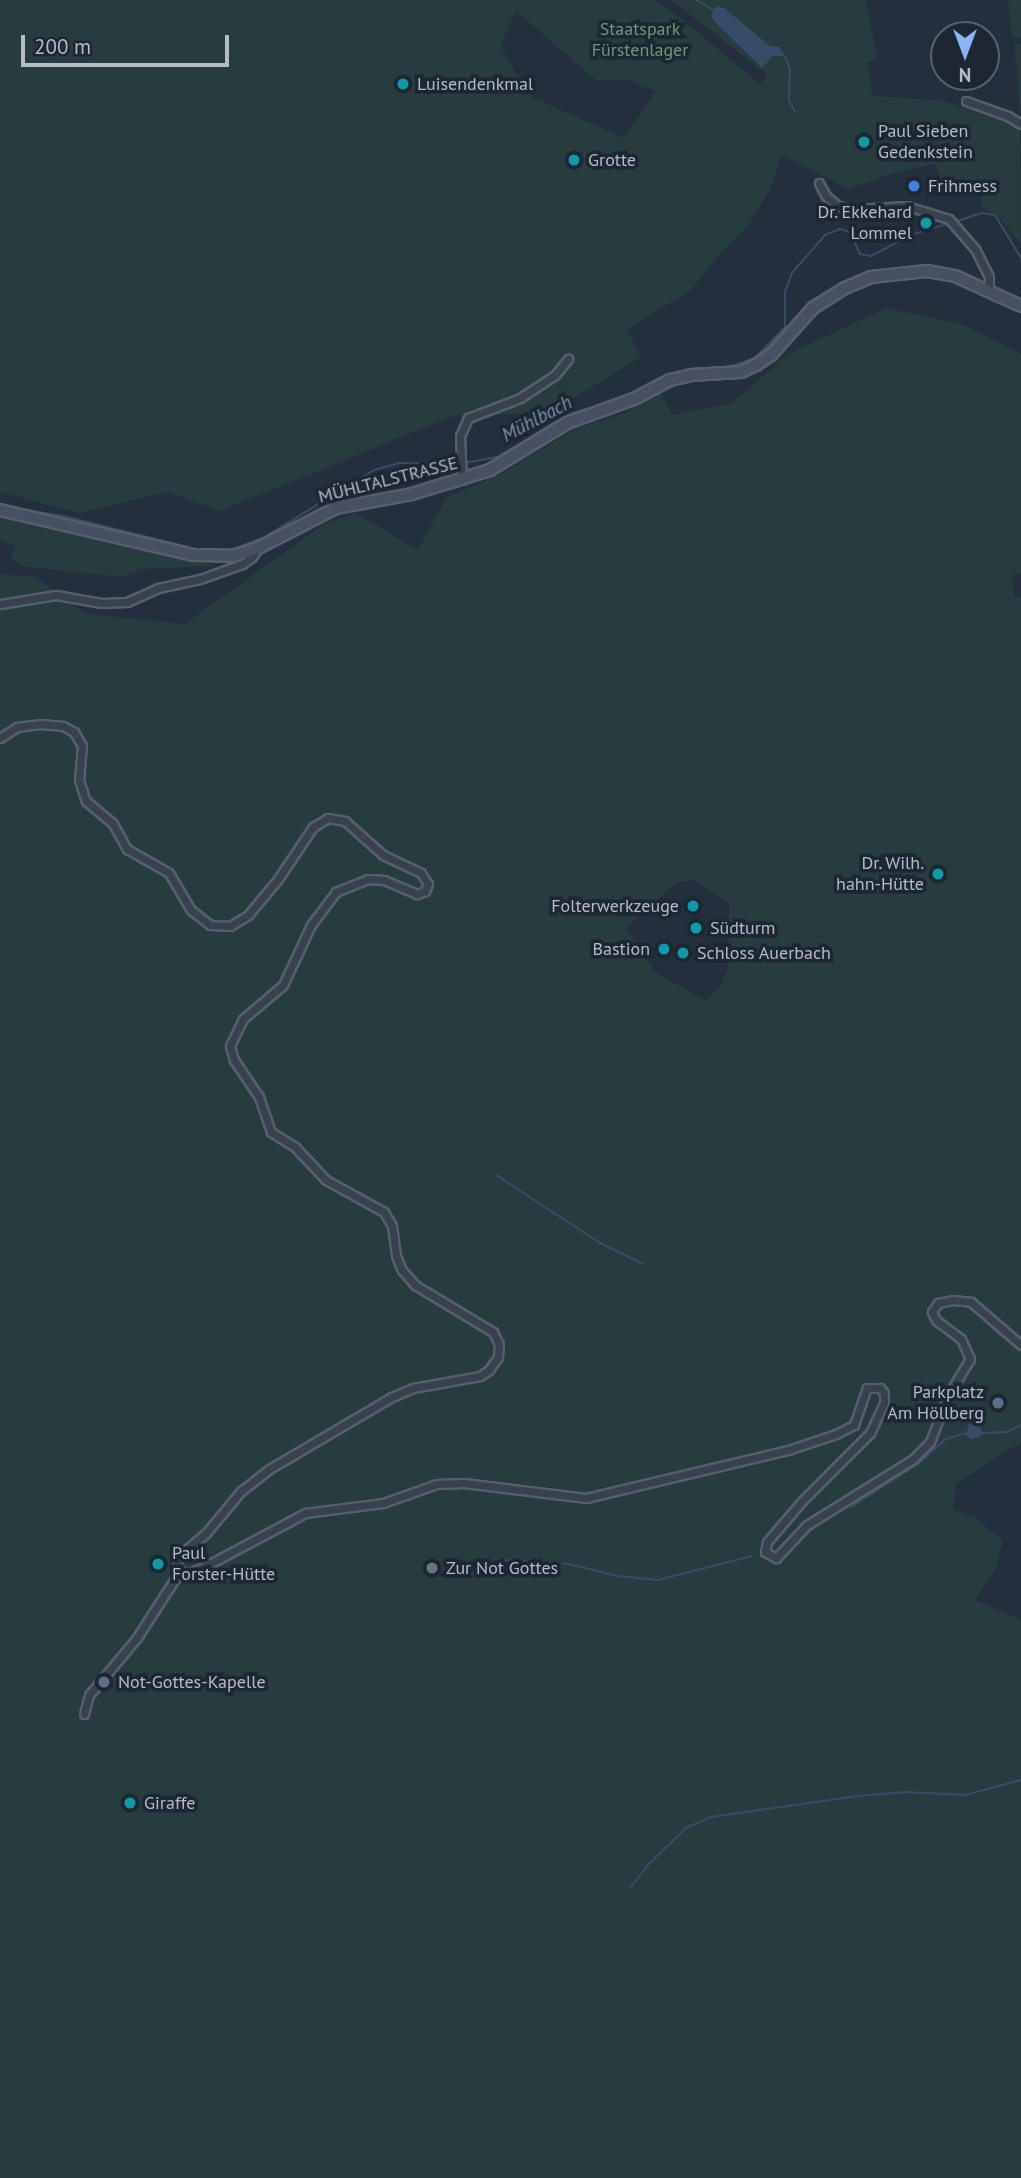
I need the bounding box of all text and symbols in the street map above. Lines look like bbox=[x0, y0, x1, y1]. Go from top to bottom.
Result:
park label: Staatspark Fürstenlager bbox=[592, 19, 688, 61]
scale bar bbox=[24, 21, 233, 65]
north arrow bbox=[930, 21, 1000, 91]
text: 200 m bbox=[34, 33, 91, 60]
text: N bbox=[959, 63, 971, 87]
place label: Luisendenkmal bbox=[417, 73, 533, 95]
marker: Luisendenkmal bbox=[395, 76, 411, 92]
place label: Paul Sieben Gedenkstein bbox=[878, 121, 973, 164]
marker: Paul Sieben Gedenkstein bbox=[856, 134, 872, 150]
place label: Grotte bbox=[588, 149, 636, 171]
marker: Grotte bbox=[566, 152, 582, 168]
place label: Frihmess bbox=[928, 175, 997, 197]
marker: Frihmess bbox=[906, 178, 922, 194]
place label: Dr. Ekkehard Lommel bbox=[816, 202, 912, 244]
marker: Dr. Ekkehard Lommel bbox=[918, 215, 934, 231]
water label: Mühlbach bbox=[498, 391, 576, 447]
street label: MÜHLTALSTRASSE bbox=[316, 452, 460, 508]
place label: Dr. Wilh. hahn-Hütte bbox=[836, 853, 924, 896]
marker: Dr. Wilh. hahn-Hütte bbox=[930, 866, 946, 882]
place label: Folterwerkzeuge bbox=[551, 895, 679, 917]
marker: Folterwerkzeuge bbox=[685, 898, 701, 914]
place label: Südturm bbox=[710, 917, 775, 939]
marker: Südturm bbox=[688, 920, 704, 936]
place label: Bastion bbox=[593, 938, 650, 960]
marker: Bastion bbox=[656, 941, 672, 957]
place label: Schloss Auerbach bbox=[697, 942, 831, 964]
marker: Schloss Auerbach bbox=[675, 945, 691, 961]
place label: Parkplatz Am Höllberg bbox=[887, 1382, 984, 1424]
marker: Parkplatz Am Höllberg bbox=[990, 1395, 1006, 1411]
place label: Paul Forster-Hütte bbox=[172, 1543, 275, 1586]
marker: Paul Forster-Hütte bbox=[150, 1556, 166, 1572]
place label: Zur Not Gottes bbox=[446, 1557, 558, 1579]
marker: Zur Not Gottes bbox=[424, 1560, 440, 1576]
place label: Not-Gottes-Kapelle bbox=[118, 1671, 266, 1693]
marker: Not-Gottes-Kapelle bbox=[96, 1674, 112, 1690]
place label: Giraffe bbox=[144, 1792, 195, 1814]
marker: Giraffe bbox=[122, 1795, 138, 1811]

